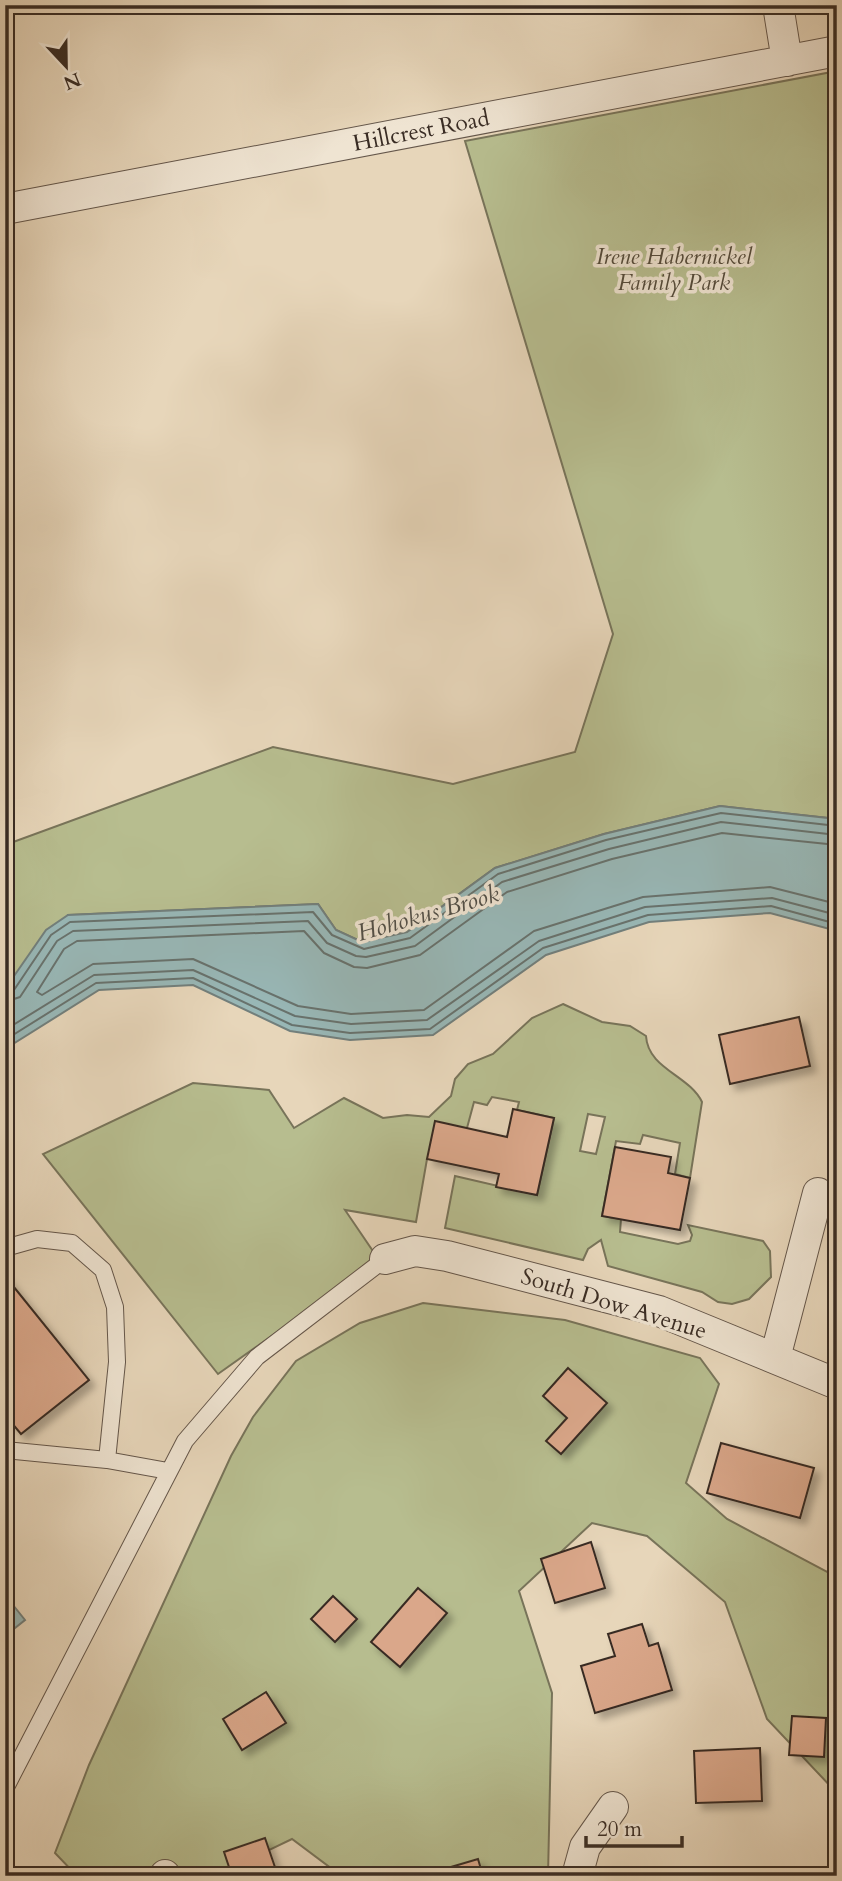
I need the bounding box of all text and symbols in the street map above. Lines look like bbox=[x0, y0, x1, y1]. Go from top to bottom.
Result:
north arrow bbox=[32, 32, 102, 102]
text: N bbox=[59, 66, 85, 96]
street label: Hillcrest Road bbox=[350, 102, 493, 159]
park label: Irene Habernickel Family Park bbox=[596, 241, 753, 298]
water label: Hohokus Brook bbox=[353, 877, 503, 950]
street label: South Dow Avenue bbox=[517, 1260, 711, 1347]
scale bar bbox=[586, 1804, 683, 1848]
text: 20 m bbox=[597, 1815, 642, 1844]

